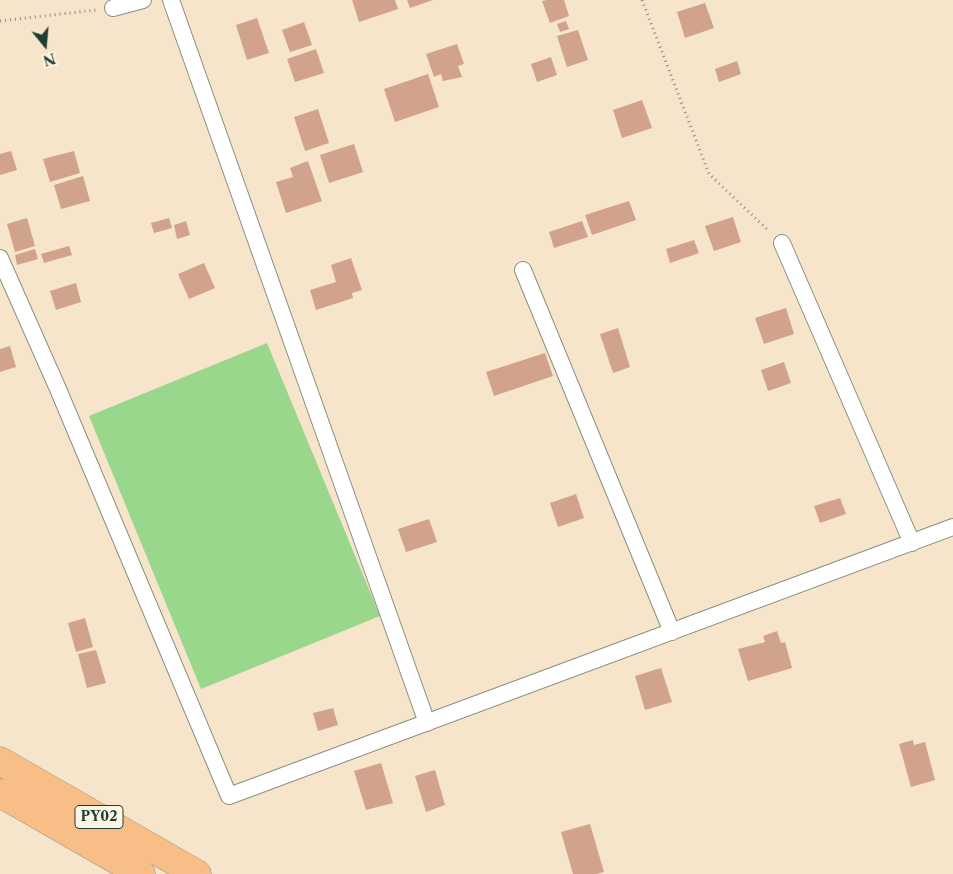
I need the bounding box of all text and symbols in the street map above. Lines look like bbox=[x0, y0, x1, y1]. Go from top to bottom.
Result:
north arrow bbox=[20, 20, 70, 70]
text: N bbox=[41, 49, 58, 70]
road number: PY02 bbox=[75, 806, 123, 829]

